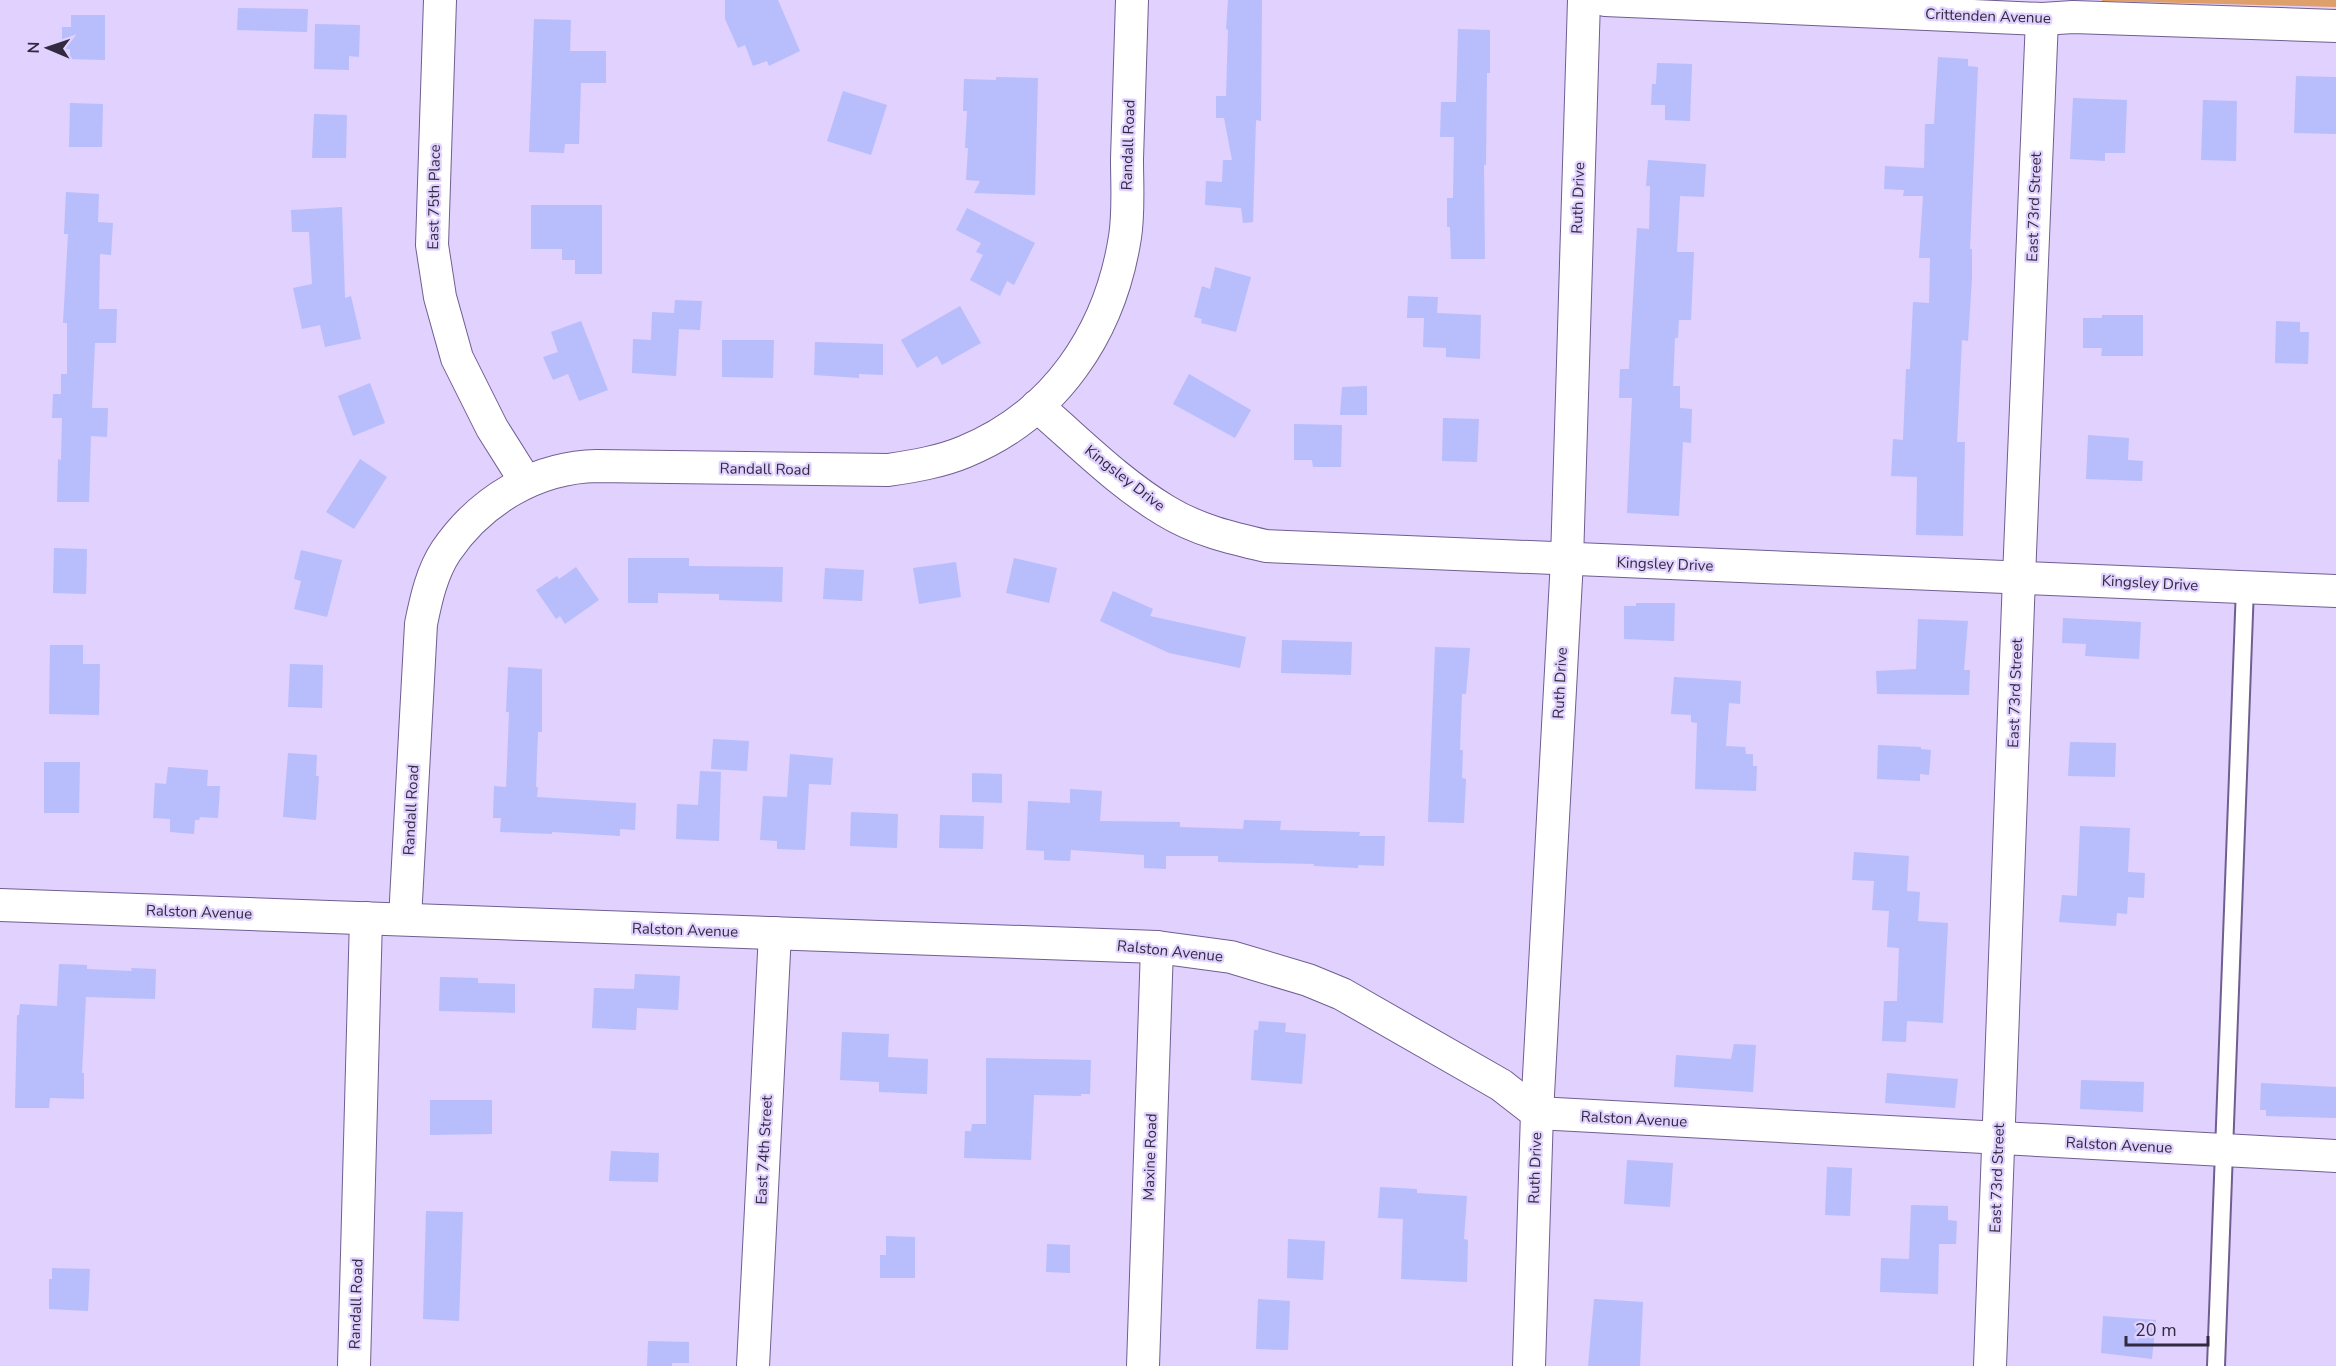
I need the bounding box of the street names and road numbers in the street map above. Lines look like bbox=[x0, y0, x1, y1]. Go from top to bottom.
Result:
street label: Crittenden Avenue bbox=[1925, 4, 2051, 28]
street label: Randall Road bbox=[1116, 99, 1140, 191]
street label: East 75th Place bbox=[423, 144, 445, 250]
street label: East 73rd Street bbox=[2022, 151, 2046, 262]
street label: Ruth Drive bbox=[1567, 162, 1589, 234]
street label: Kingsley Drive bbox=[1081, 440, 1169, 516]
street label: Randall Road bbox=[719, 458, 811, 480]
street label: Kingsley Drive bbox=[1616, 552, 1714, 576]
street label: Kingsley Drive bbox=[2101, 570, 2199, 596]
street label: East 73rd Street bbox=[2003, 637, 2027, 748]
street label: Ruth Drive bbox=[1548, 647, 1572, 719]
street label: Randall Road bbox=[399, 764, 423, 856]
street label: Ralston Avenue bbox=[145, 900, 253, 924]
street label: Ralston Avenue bbox=[631, 918, 739, 942]
street label: Ralston Avenue bbox=[1116, 935, 1224, 967]
street label: East 74th Street bbox=[751, 1094, 777, 1205]
street label: Ralston Avenue bbox=[1580, 1106, 1688, 1132]
street label: Maxine Road bbox=[1138, 1113, 1162, 1201]
street label: East 73rd Street bbox=[1985, 1122, 2009, 1233]
street label: Ruth Drive bbox=[1524, 1132, 1546, 1204]
street label: Ralston Avenue bbox=[2065, 1132, 2173, 1158]
street label: Randall Road bbox=[344, 1258, 368, 1350]

